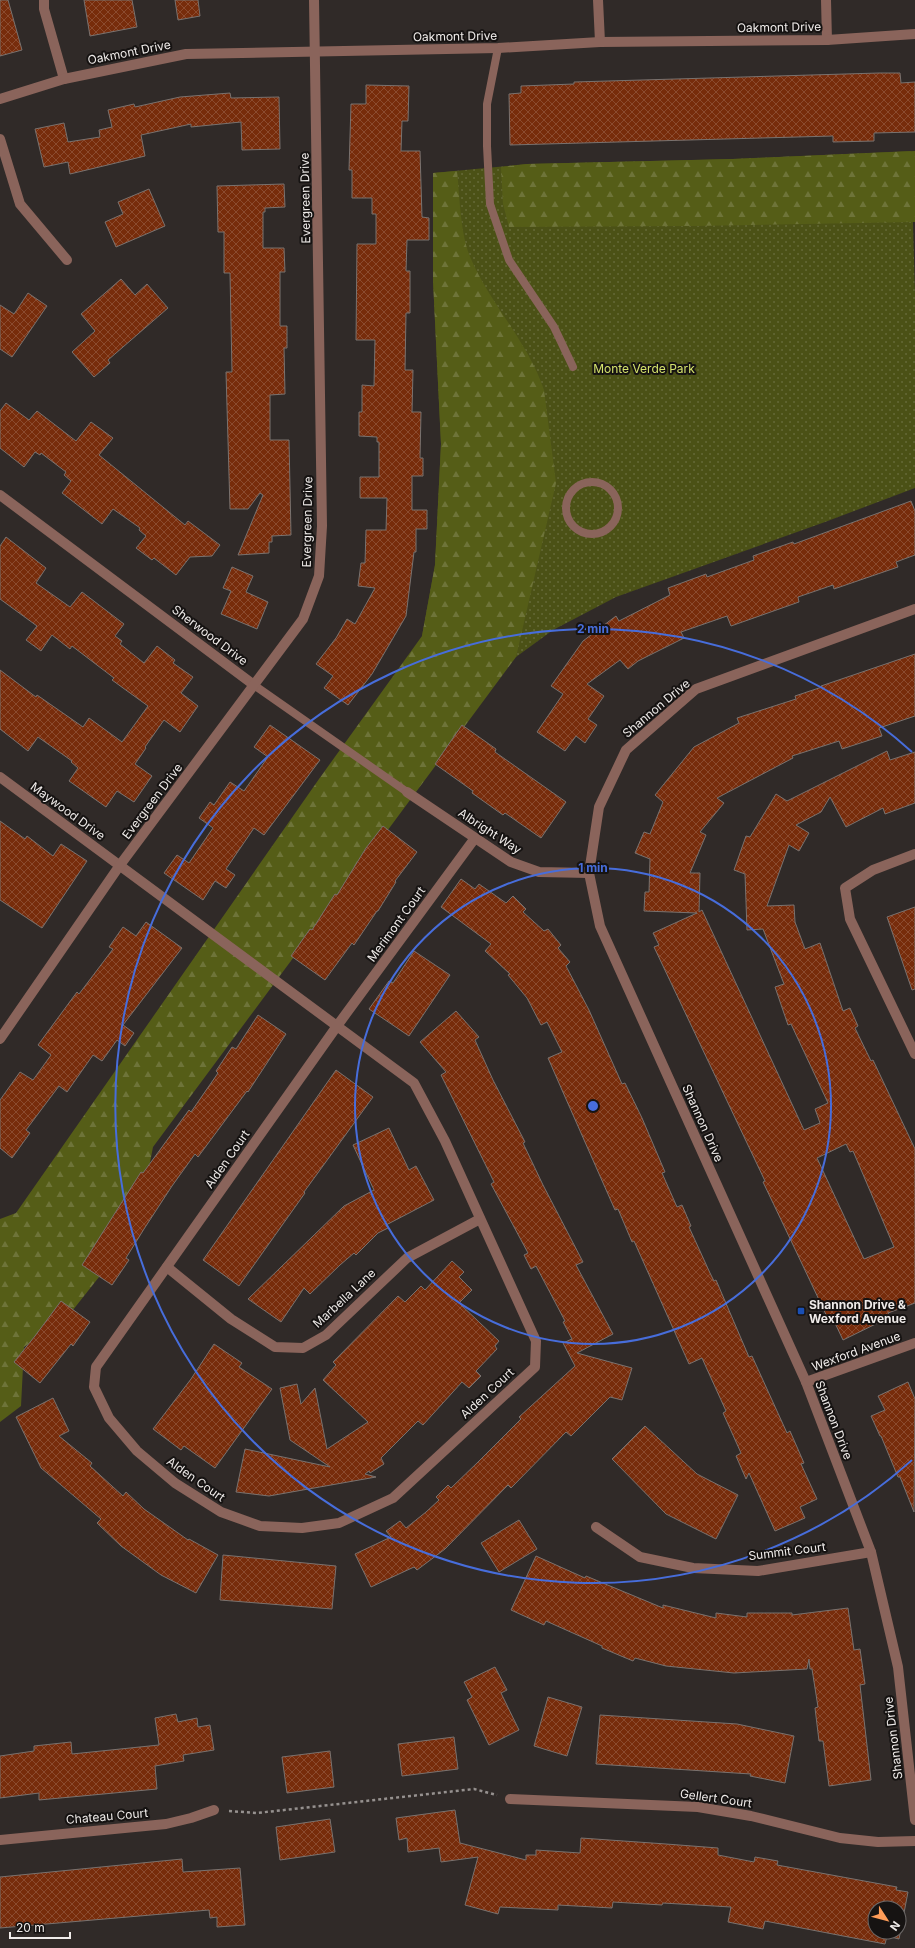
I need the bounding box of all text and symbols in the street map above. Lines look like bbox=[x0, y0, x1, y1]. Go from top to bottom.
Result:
street label: Oakmont Drive bbox=[737, 19, 821, 35]
street label: Oakmont Drive bbox=[413, 28, 497, 44]
street label: Oakmont Drive bbox=[86, 37, 172, 67]
street label: Evergreen Drive bbox=[297, 152, 313, 244]
park label: Monte Verde Park bbox=[593, 361, 695, 376]
street label: Evergreen Drive bbox=[299, 476, 315, 568]
street label: Sherwood Drive bbox=[169, 602, 251, 668]
text: 2 min bbox=[577, 621, 609, 636]
street label: Shannon Drive bbox=[619, 676, 693, 740]
street label: Evergreen Drive bbox=[119, 760, 185, 842]
street label: Maywood Drive bbox=[28, 779, 108, 843]
street label: Albright Way bbox=[456, 805, 525, 857]
text: 1 min bbox=[578, 860, 608, 875]
street label: Merimont Court bbox=[364, 883, 428, 965]
street label: Shannon Drive bbox=[679, 1082, 727, 1164]
centre of rings bbox=[586, 1099, 600, 1113]
street label: Alden Court bbox=[201, 1127, 253, 1191]
street label: Marbella Lane bbox=[310, 1265, 378, 1331]
place label: Shannon Drive & Wexford Avenue bbox=[809, 1297, 906, 1326]
marker: Shannon Drive & Wexford Avenue bbox=[796, 1306, 806, 1316]
street label: Wexford Avenue bbox=[810, 1328, 902, 1374]
street label: Alden Court bbox=[457, 1364, 517, 1422]
street label: Shannon Drive bbox=[812, 1378, 856, 1462]
street label: Alden Court bbox=[164, 1453, 228, 1505]
street label: Summit Court bbox=[748, 1539, 827, 1563]
street label: Shannon Drive bbox=[880, 1696, 906, 1780]
street label: Gellert Court bbox=[679, 1786, 753, 1810]
street label: Chateau Court bbox=[65, 1805, 149, 1827]
north arrow bbox=[867, 1900, 907, 1940]
scale bar bbox=[10, 1914, 70, 1940]
text: N bbox=[887, 1918, 903, 1933]
text: 20 m bbox=[16, 1920, 45, 1935]

